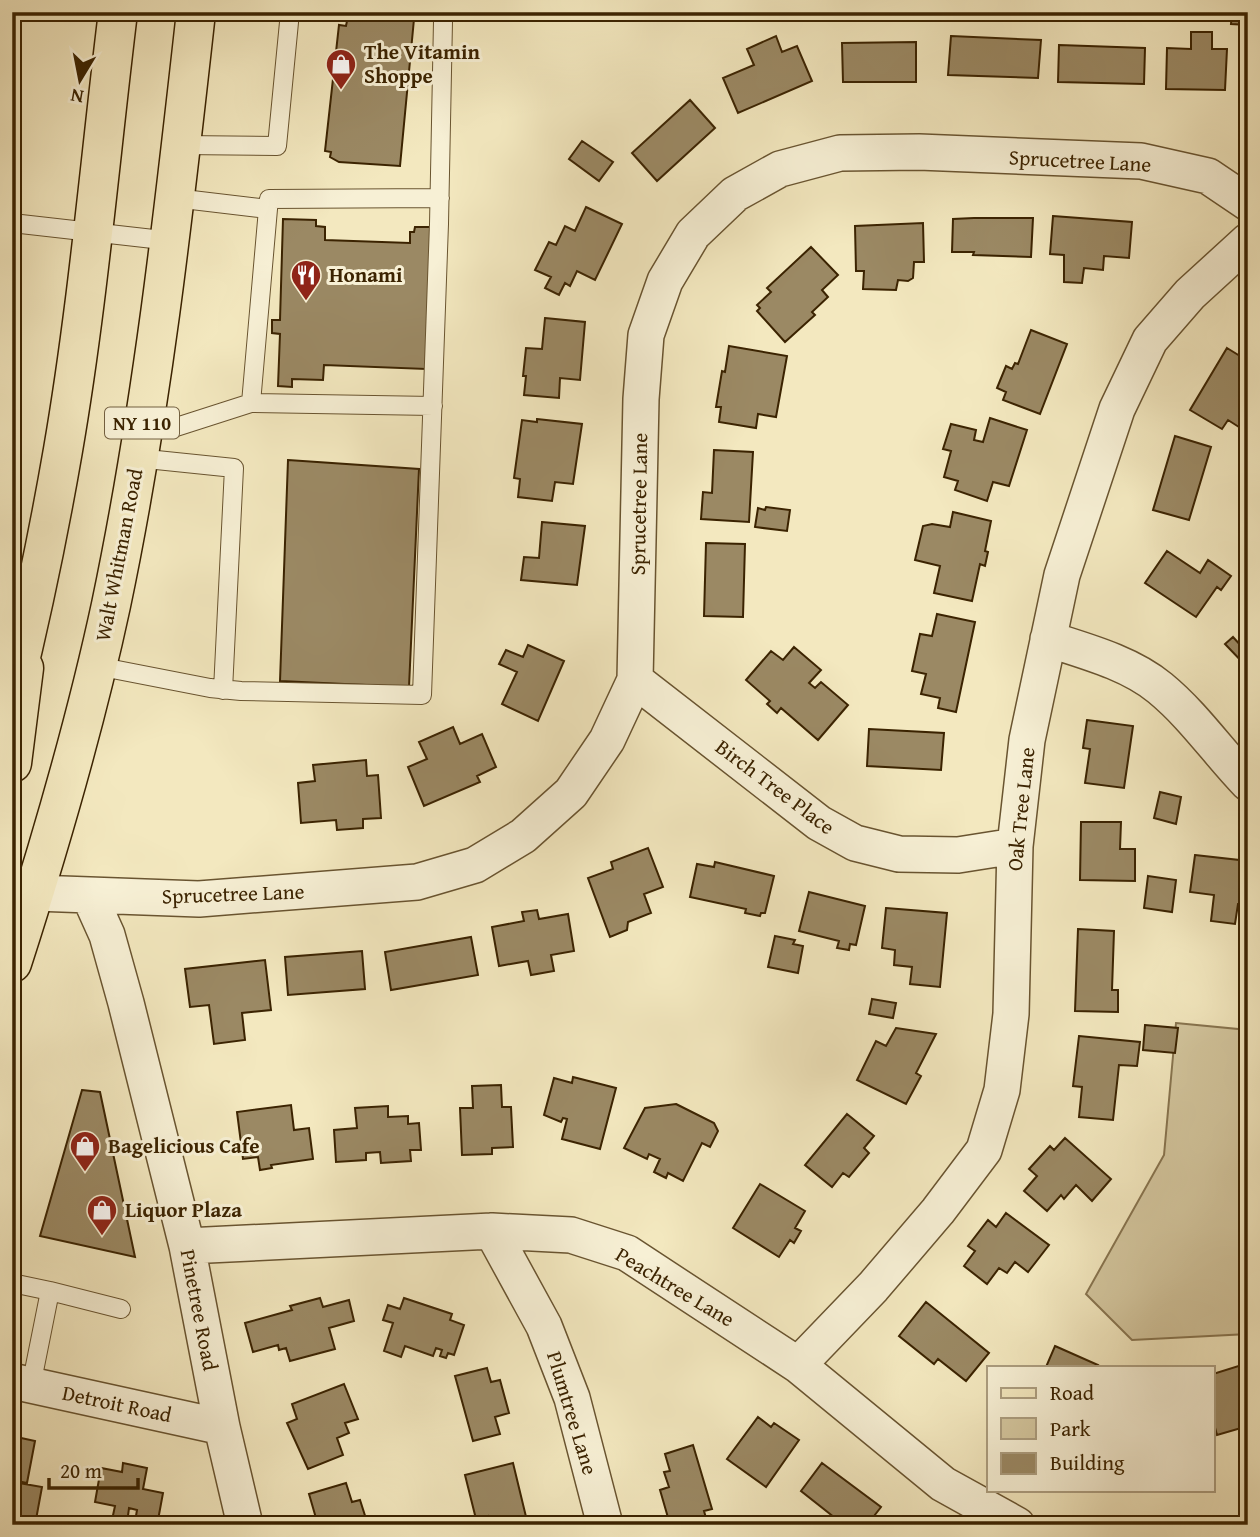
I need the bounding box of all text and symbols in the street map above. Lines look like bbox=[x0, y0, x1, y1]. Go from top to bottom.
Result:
place label: The Vitamin Shoppe bbox=[364, 36, 481, 91]
north arrow bbox=[46, 46, 116, 116]
shop icon: The Vitamin Shoppe bbox=[324, 47, 358, 91]
text: N bbox=[68, 82, 86, 112]
street label: Sprucetree Lane bbox=[1008, 141, 1152, 180]
restaurant icon: Honami bbox=[289, 258, 323, 302]
place label: Honami bbox=[329, 259, 403, 290]
road number: NY 110 bbox=[105, 408, 179, 438]
street label: Sprucetree Lane bbox=[622, 432, 655, 576]
street label: Walt Whitman Road bbox=[87, 465, 151, 644]
street label: Birch Tree Place bbox=[709, 731, 842, 842]
street label: Oak Tree Lane bbox=[999, 745, 1042, 872]
street label: Sprucetree Lane bbox=[161, 876, 305, 911]
shop icon: Bagelicious Cafe bbox=[68, 1129, 102, 1173]
place label: Bagelicious Cafe bbox=[108, 1130, 260, 1161]
shop icon: Liquor Plaza bbox=[85, 1193, 119, 1237]
place label: Liquor Plaza bbox=[125, 1194, 242, 1225]
street label: Peachtree Lane bbox=[610, 1239, 741, 1334]
street label: Pinetree Road bbox=[173, 1247, 227, 1374]
street label: Plumtree Lane bbox=[539, 1347, 606, 1479]
legend bbox=[987, 1366, 1214, 1492]
street label: Detroit Road bbox=[60, 1377, 175, 1430]
text: Road bbox=[1050, 1377, 1095, 1408]
text: Park bbox=[1050, 1413, 1091, 1444]
scale bar bbox=[49, 1446, 138, 1490]
text: Building bbox=[1050, 1447, 1125, 1478]
text: 20 m bbox=[60, 1455, 102, 1486]

